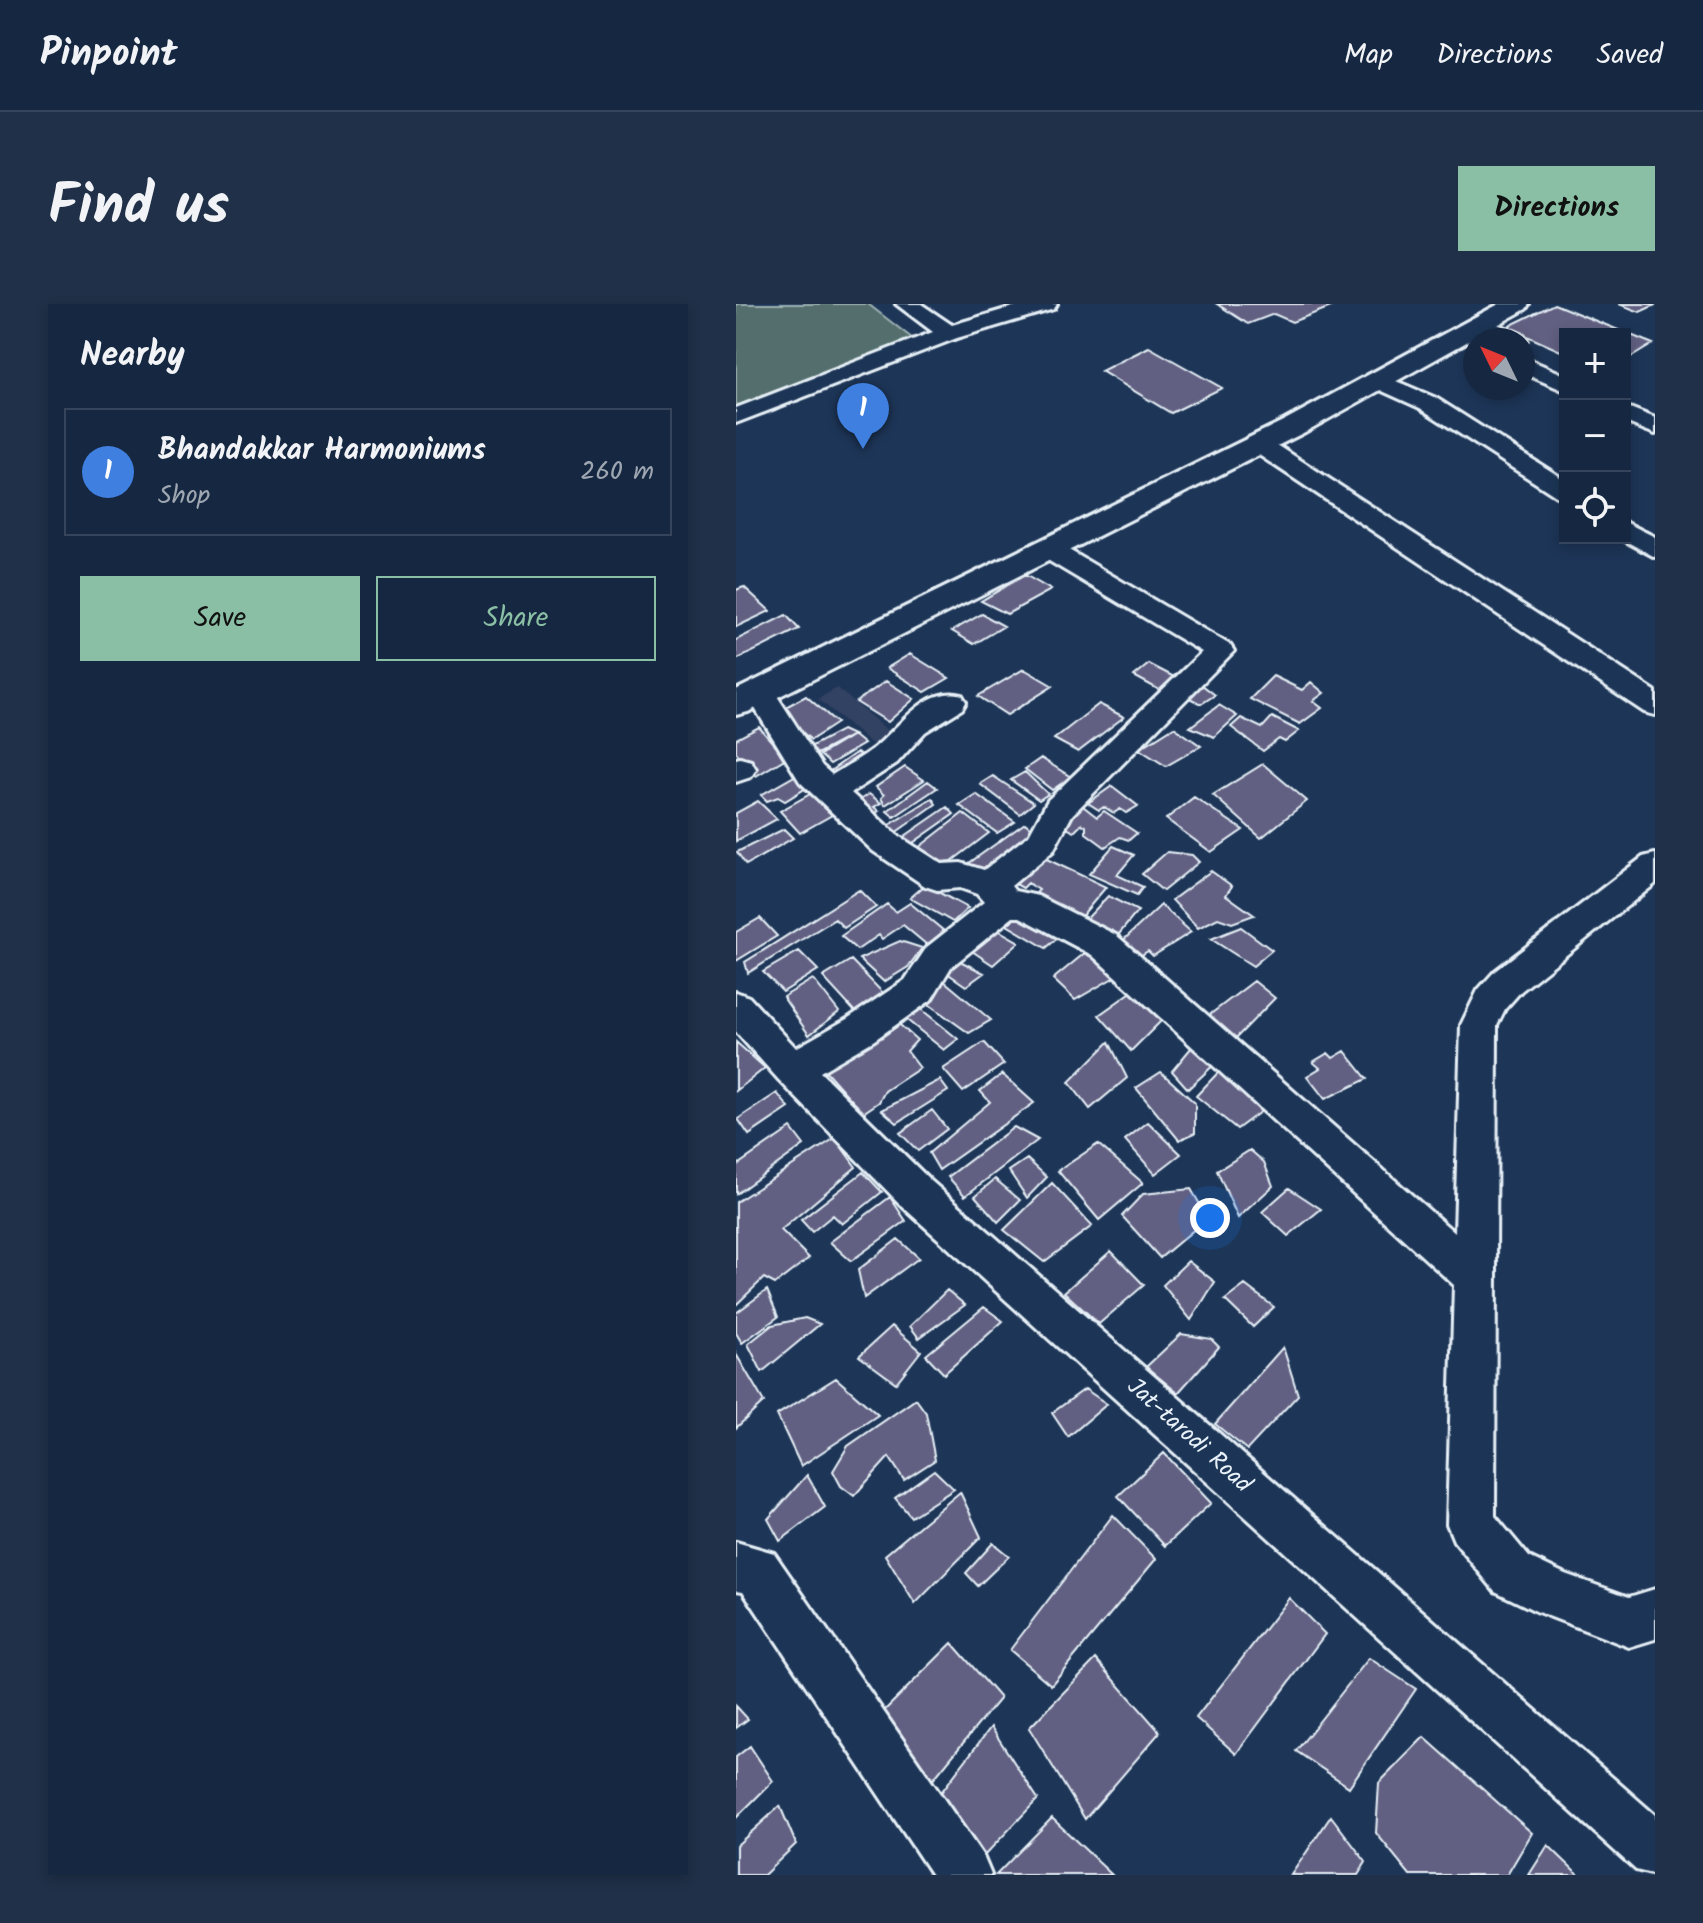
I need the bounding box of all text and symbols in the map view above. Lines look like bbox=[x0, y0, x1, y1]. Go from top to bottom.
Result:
text: Pinpoint bbox=[40, 25, 178, 85]
text: Map bbox=[1344, 33, 1393, 78]
text: Directions bbox=[1437, 33, 1553, 78]
text: Saved bbox=[1597, 33, 1663, 78]
text: Find us bbox=[48, 163, 229, 253]
button: Directions bbox=[1458, 166, 1655, 251]
north arrow bbox=[1463, 328, 1535, 400]
map controls bbox=[1559, 328, 1631, 544]
button: + bbox=[1559, 328, 1631, 400]
text: Nearby bbox=[80, 329, 185, 383]
pin: 1 bbox=[837, 383, 889, 449]
button: − bbox=[1559, 400, 1631, 472]
text: Bhandakkar Harmoniums bbox=[158, 427, 486, 475]
text: 1 bbox=[104, 451, 112, 493]
text: 260 m bbox=[580, 451, 654, 493]
button: locate bbox=[1559, 472, 1631, 544]
text: Shop bbox=[158, 475, 210, 517]
button: Save bbox=[80, 576, 360, 661]
button: Share bbox=[376, 576, 656, 661]
your location bbox=[1190, 1198, 1230, 1238]
street label: Jat-tarodi Road bbox=[1117, 1369, 1261, 1504]

